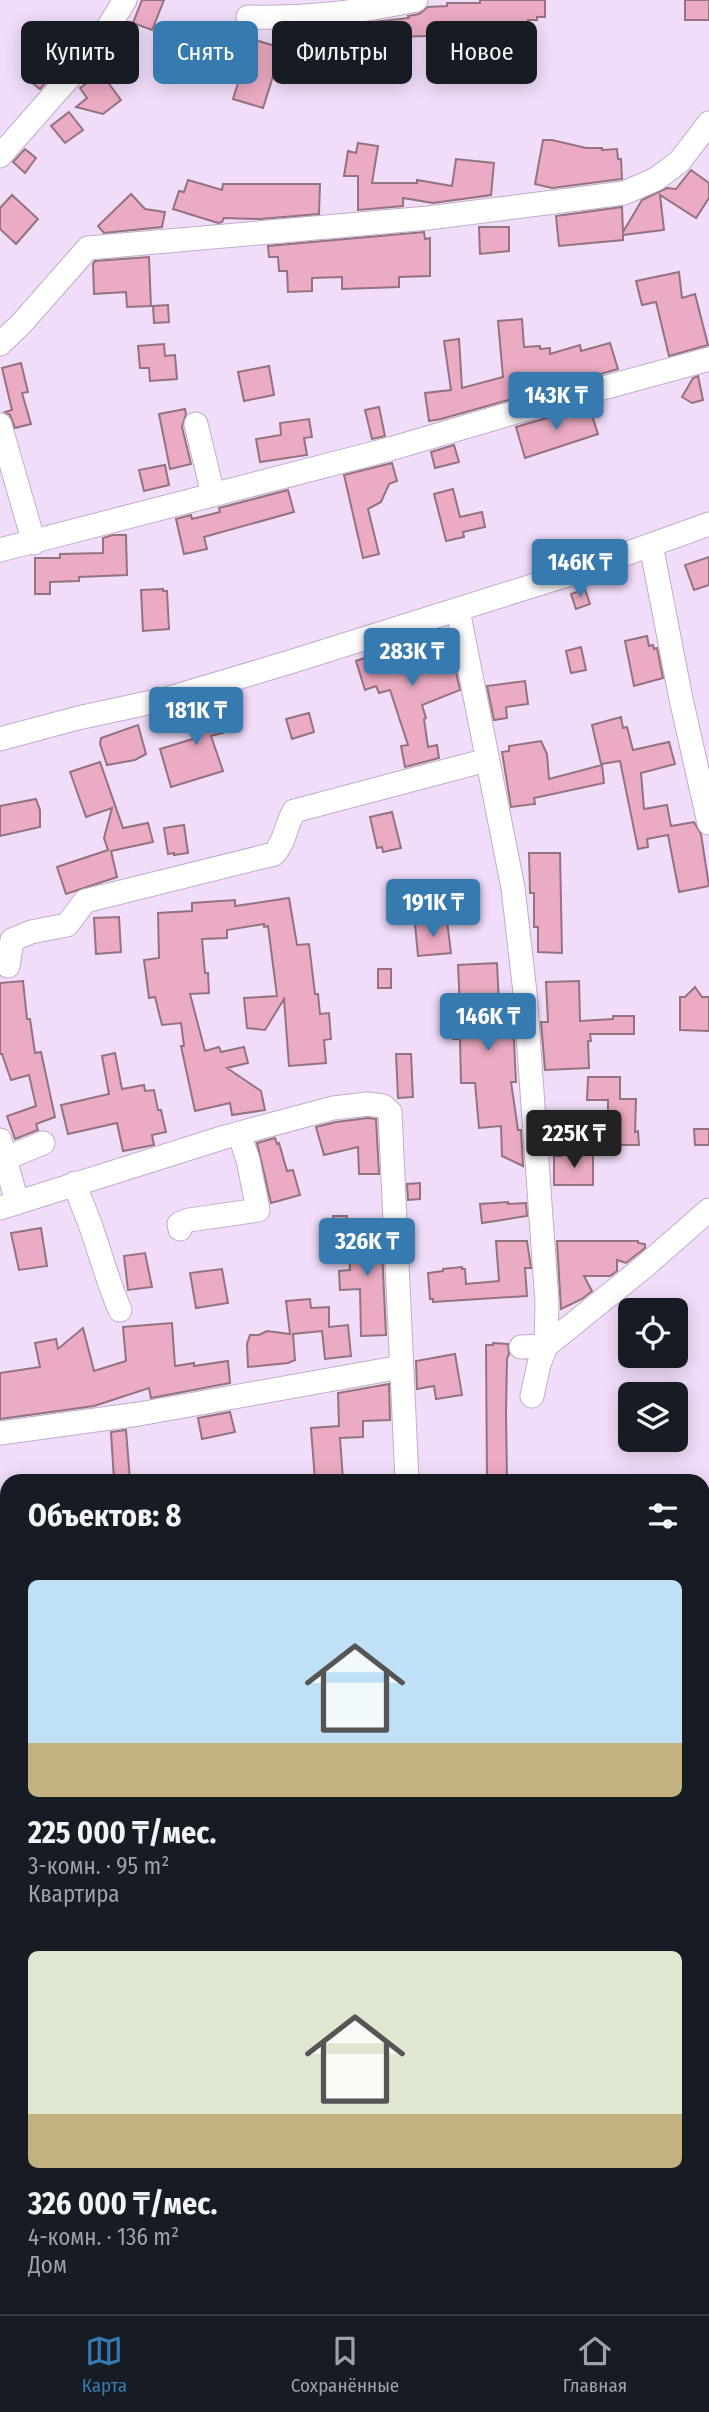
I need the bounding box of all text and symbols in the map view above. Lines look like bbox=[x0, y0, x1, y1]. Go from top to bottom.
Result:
chip: Купить bbox=[21, 21, 139, 84]
chip: Снять bbox=[153, 21, 258, 84]
chip: Фильтры bbox=[272, 21, 412, 84]
chip: Новое bbox=[426, 21, 537, 84]
pin: 143K ₸ bbox=[499, 372, 613, 432]
text: 143K ₸ bbox=[525, 381, 587, 409]
pin: 146K ₸ bbox=[523, 540, 637, 599]
text: 146K ₸ bbox=[548, 548, 612, 576]
pin: 283K ₸ bbox=[355, 628, 469, 688]
text: 283K ₸ bbox=[380, 637, 444, 665]
pin: 181K ₸ bbox=[139, 688, 253, 747]
text: 181K ₸ bbox=[165, 696, 227, 724]
pin: 191K ₸ bbox=[376, 880, 490, 939]
text: 191K ₸ bbox=[402, 888, 464, 916]
pin: 146K ₸ bbox=[431, 993, 545, 1053]
text: 146K ₸ bbox=[456, 1002, 520, 1030]
pin: 225K ₸ bbox=[517, 1110, 631, 1170]
text: 225K ₸ bbox=[542, 1119, 606, 1147]
pin: 326K ₸ bbox=[310, 1218, 424, 1278]
text: 326K ₸ bbox=[335, 1227, 399, 1255]
map controls bbox=[618, 1298, 688, 1452]
button: locate bbox=[618, 1298, 688, 1368]
button: layers bbox=[618, 1382, 688, 1452]
icon: filters bbox=[644, 1497, 682, 1535]
text: Объектов: 8 bbox=[28, 1498, 181, 1534]
icon: home bbox=[292, 1625, 418, 1751]
text: 225 000 ₸/мес. bbox=[28, 1815, 216, 1851]
text: 3-комн. · 95 m² bbox=[28, 1852, 169, 1880]
text: Квартира bbox=[28, 1880, 120, 1908]
icon: home bbox=[292, 1996, 418, 2122]
text: 326 000 ₸/мес. bbox=[28, 2186, 217, 2222]
text: 4-комн. · 136 m² bbox=[28, 2223, 179, 2251]
text: Дом bbox=[28, 2251, 67, 2279]
tab: Карта bbox=[82, 2332, 127, 2397]
tab: Сохранённые bbox=[291, 2332, 399, 2397]
tab: Главная bbox=[563, 2332, 627, 2397]

